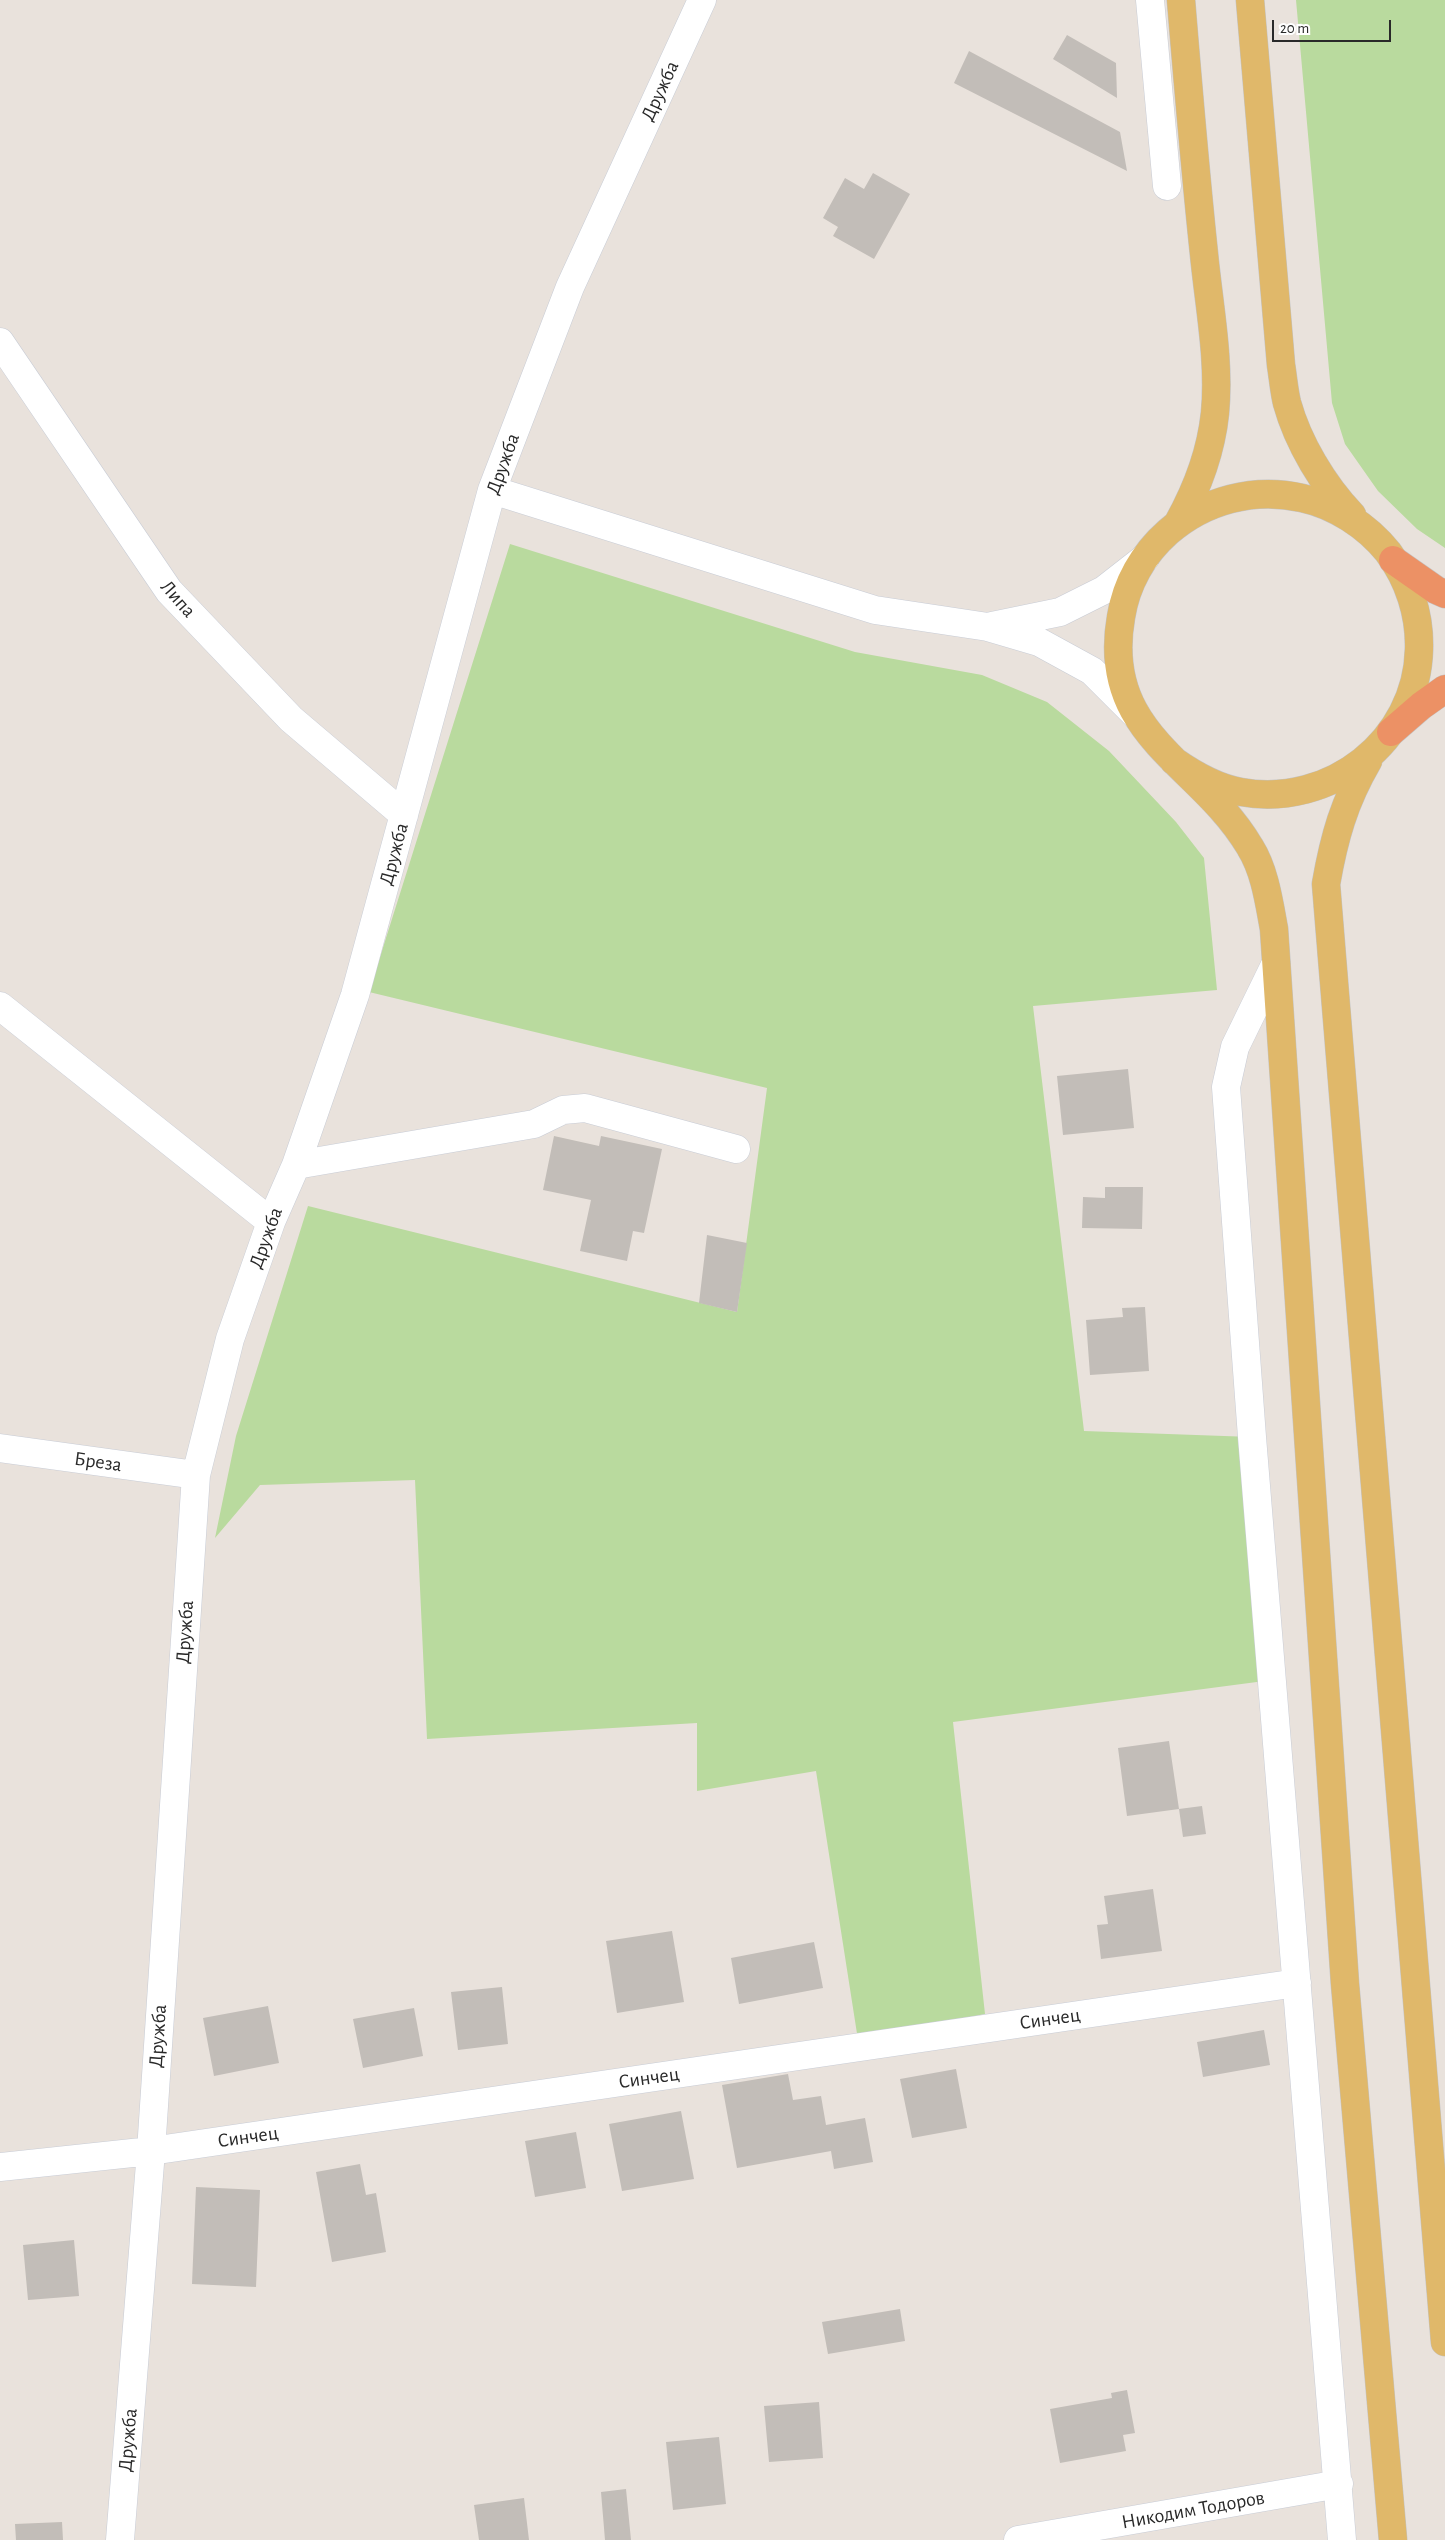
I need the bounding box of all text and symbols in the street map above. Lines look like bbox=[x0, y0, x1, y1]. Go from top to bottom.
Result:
scale bar bbox=[1275, 10, 1394, 42]
text: 20 m bbox=[1280, 21, 1309, 36]
street label: Дружба bbox=[636, 57, 684, 125]
street label: Дружба bbox=[481, 430, 525, 498]
street label: Липа bbox=[155, 575, 201, 623]
street label: Дружба bbox=[374, 820, 414, 888]
street label: Дружба bbox=[244, 1204, 288, 1272]
street label: Бреза bbox=[73, 1447, 123, 1477]
street label: Дружба bbox=[171, 1600, 199, 1664]
street label: Синчец bbox=[1018, 2003, 1082, 2035]
street label: Дружба bbox=[144, 2004, 172, 2068]
street label: Синчец bbox=[617, 2062, 681, 2094]
street label: Синчец bbox=[216, 2121, 280, 2153]
street label: Дружба bbox=[113, 2407, 143, 2473]
street label: Никодим Тодоров bbox=[1120, 2486, 1266, 2534]

